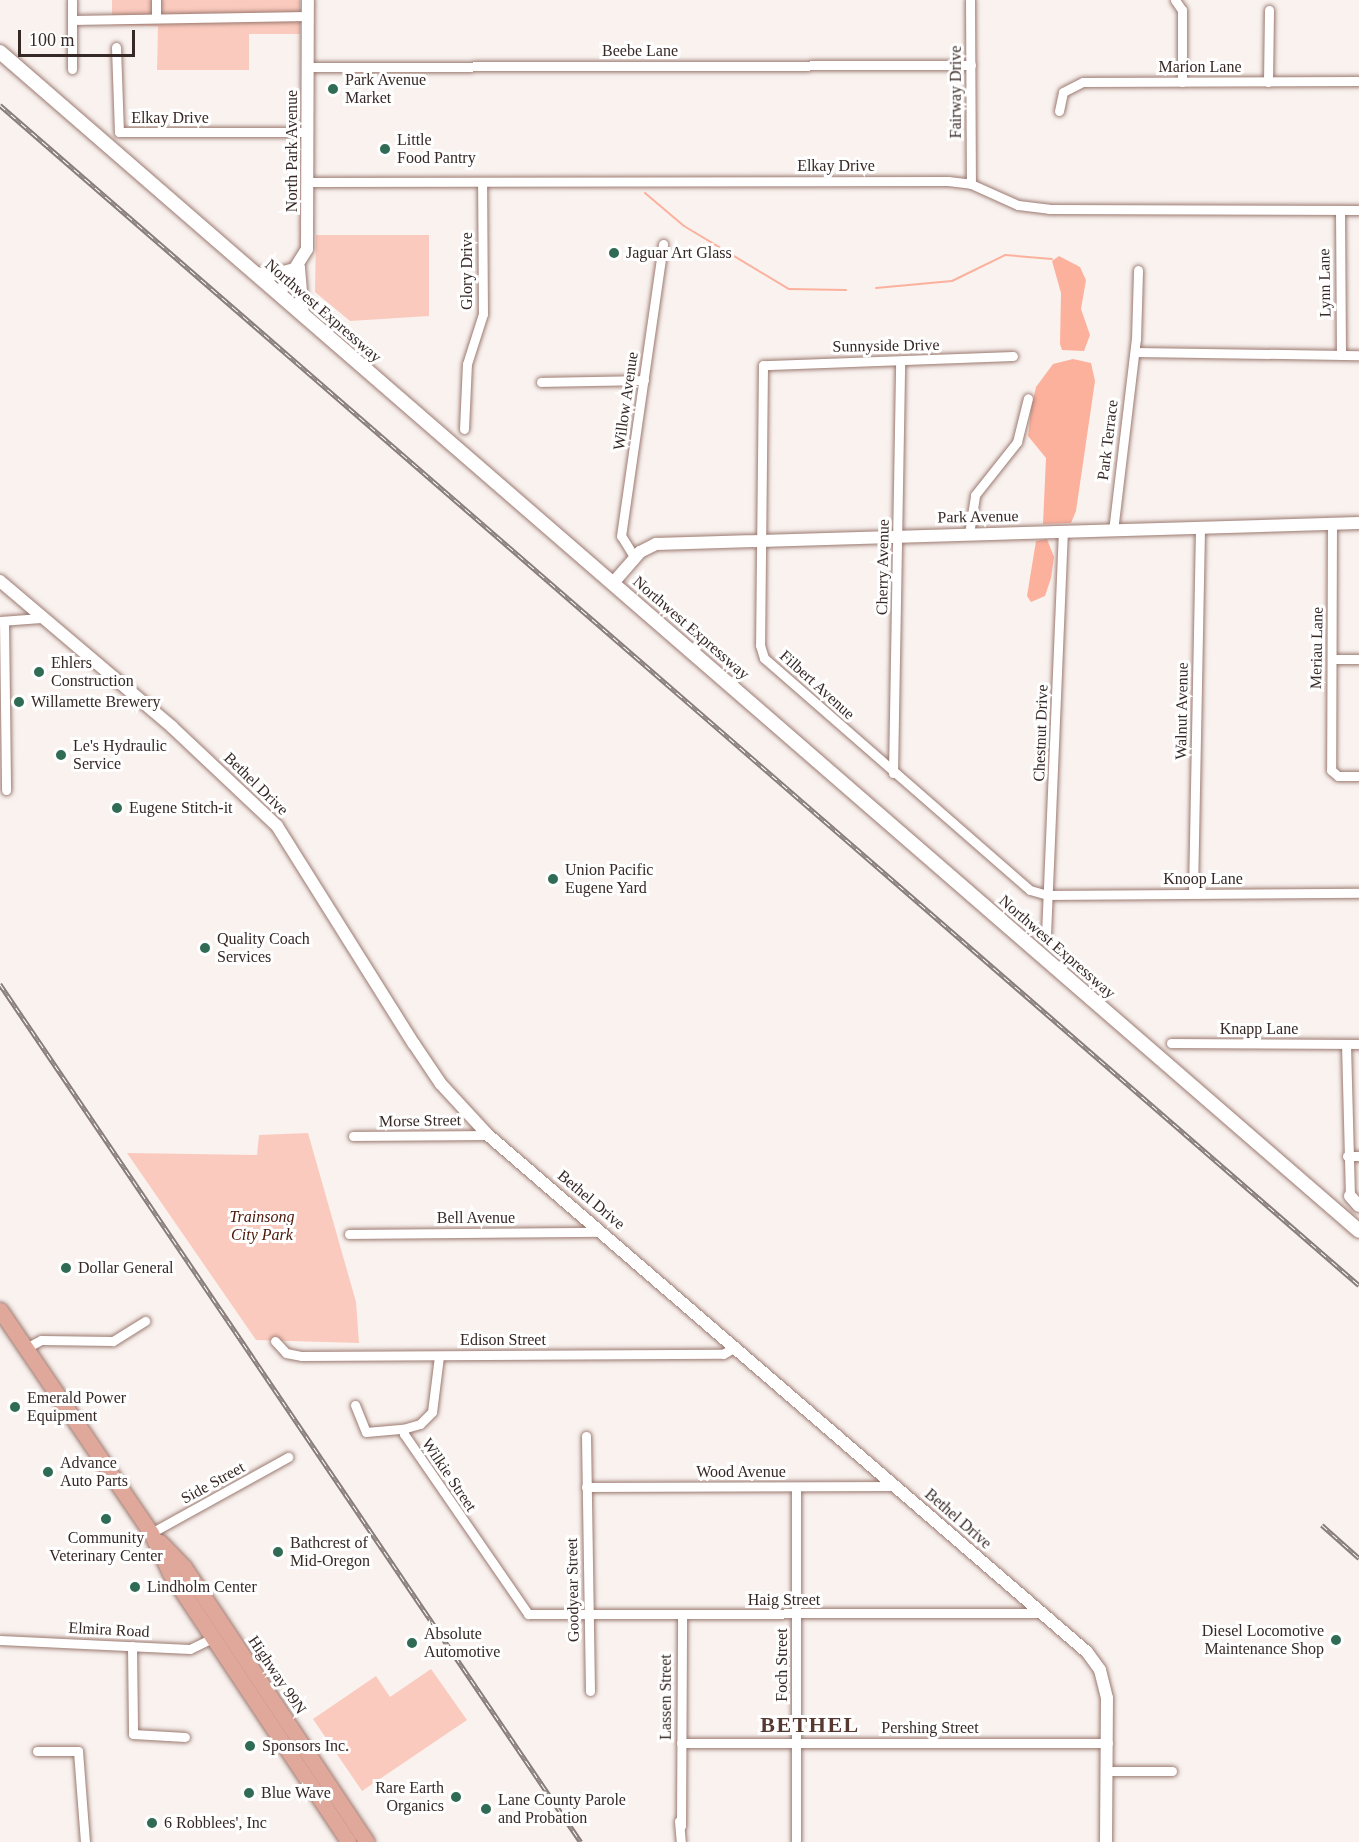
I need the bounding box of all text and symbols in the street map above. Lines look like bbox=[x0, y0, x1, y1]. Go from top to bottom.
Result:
scale bar bbox=[21, 18, 138, 56]
text: 100 m bbox=[29, 30, 75, 50]
street label: Beebe Lane bbox=[602, 41, 678, 61]
street label: Fairway Drive bbox=[946, 46, 966, 138]
street label: Marion Lane bbox=[1158, 57, 1242, 77]
place label: Park Avenue Market bbox=[345, 70, 427, 108]
marker: Park Avenue Market bbox=[326, 82, 340, 96]
street label: North Park Avenue bbox=[282, 89, 302, 213]
street label: Elkay Drive bbox=[131, 108, 209, 128]
place label: Little Food Pantry bbox=[397, 130, 476, 168]
marker: Little Food Pantry bbox=[378, 142, 392, 156]
street label: Elkay Drive bbox=[797, 156, 875, 176]
street label: Glory Drive bbox=[457, 232, 477, 310]
place label: Jaguar Art Glass bbox=[626, 243, 733, 263]
marker: Jaguar Art Glass bbox=[607, 246, 621, 260]
street label: Lynn Lane bbox=[1315, 248, 1335, 318]
street label: Northwest Expressway bbox=[261, 255, 385, 367]
street label: Sunnyside Drive bbox=[832, 335, 940, 357]
street label: Willow Avenue bbox=[610, 350, 642, 452]
street label: Park Terrace bbox=[1094, 399, 1122, 481]
street label: Park Avenue bbox=[937, 507, 1019, 527]
street label: Cherry Avenue bbox=[873, 518, 893, 616]
street label: Northwest Expressway bbox=[629, 572, 753, 684]
street label: Meriau Lane bbox=[1307, 607, 1327, 689]
street label: Filbert Avenue bbox=[775, 646, 859, 724]
place label: Ehlers Construction bbox=[51, 653, 134, 691]
street label: Walnut Avenue bbox=[1172, 662, 1192, 760]
marker: Ehlers Construction bbox=[32, 665, 46, 679]
street label: Chestnut Drive bbox=[1030, 684, 1052, 782]
place label: Willamette Brewery bbox=[31, 692, 161, 712]
marker: Willamette Brewery bbox=[12, 695, 26, 709]
place label: Le's Hydraulic Service bbox=[73, 736, 167, 774]
marker: Le's Hydraulic Service bbox=[54, 748, 68, 762]
street label: Bethel Drive bbox=[220, 749, 292, 819]
place label: Eugene Stitch-it bbox=[129, 798, 233, 818]
marker: Eugene Stitch-it bbox=[110, 801, 124, 815]
place label: Union Pacific Eugene Yard bbox=[565, 860, 653, 898]
street label: Knoop Lane bbox=[1163, 869, 1243, 889]
marker: Union Pacific Eugene Yard bbox=[546, 872, 560, 886]
street label: Northwest Expressway bbox=[995, 891, 1119, 1003]
place label: Quality Coach Services bbox=[217, 929, 310, 967]
marker: Quality Coach Services bbox=[198, 941, 212, 955]
street label: Knapp Lane bbox=[1220, 1019, 1298, 1039]
street label: Morse Street bbox=[379, 1111, 461, 1131]
street label: Bethel Drive bbox=[553, 1166, 629, 1234]
park label: Trainsong City Park bbox=[230, 1207, 294, 1245]
street label: Bell Avenue bbox=[436, 1208, 516, 1228]
place label: Dollar General bbox=[78, 1258, 174, 1278]
marker: Dollar General bbox=[59, 1261, 73, 1275]
street label: Edison Street bbox=[460, 1330, 546, 1350]
place label: Emerald Power Equipment bbox=[27, 1388, 126, 1426]
marker: Emerald Power Equipment bbox=[8, 1400, 22, 1414]
street label: Wilkie Street bbox=[417, 1435, 481, 1515]
place label: Advance Auto Parts bbox=[60, 1453, 128, 1491]
street label: Side Street bbox=[178, 1458, 248, 1508]
street label: Wood Avenue bbox=[696, 1462, 786, 1482]
marker: Advance Auto Parts bbox=[41, 1465, 55, 1479]
street label: Bethel Drive bbox=[921, 1485, 995, 1553]
marker: Community Veterinary Center bbox=[99, 1512, 113, 1526]
place label: Community Veterinary Center bbox=[49, 1528, 163, 1566]
place label: Bathcrest of Mid-Oregon bbox=[290, 1533, 370, 1571]
street label: Goodyear Street bbox=[562, 1538, 584, 1642]
marker: Bathcrest of Mid-Oregon bbox=[271, 1545, 285, 1559]
place label: Lindholm Center bbox=[147, 1577, 257, 1597]
marker: Lindholm Center bbox=[128, 1580, 142, 1594]
street label: Haig Street bbox=[748, 1590, 820, 1610]
street label: Elmira Road bbox=[68, 1618, 150, 1642]
place label: Diesel Locomotive Maintenance Shop bbox=[1202, 1621, 1324, 1659]
place label: Absolute Automotive bbox=[424, 1624, 500, 1662]
street label: Foch Street bbox=[772, 1628, 792, 1702]
street label: Highway 99N bbox=[244, 1632, 310, 1718]
marker: Diesel Locomotive Maintenance Shop bbox=[1329, 1633, 1343, 1647]
marker: Absolute Automotive bbox=[405, 1636, 419, 1650]
street label: Lassen Street bbox=[656, 1654, 676, 1740]
district label: BETHEL bbox=[760, 1712, 860, 1738]
street label: Pershing Street bbox=[881, 1718, 979, 1738]
place label: Sponsors Inc. bbox=[262, 1736, 349, 1756]
marker: Sponsors Inc. bbox=[243, 1739, 257, 1753]
place label: Rare Earth Organics bbox=[375, 1778, 444, 1816]
place label: Blue Wave bbox=[261, 1783, 331, 1803]
marker: Blue Wave bbox=[242, 1786, 256, 1800]
marker: Rare Earth Organics bbox=[449, 1790, 463, 1804]
place label: Lane County Parole and Probation bbox=[498, 1790, 626, 1828]
marker: Lane County Parole and Probation bbox=[479, 1802, 493, 1816]
place label: 6 Robblees', Inc bbox=[164, 1813, 267, 1833]
marker: 6 Robblees', Inc bbox=[145, 1816, 159, 1830]

